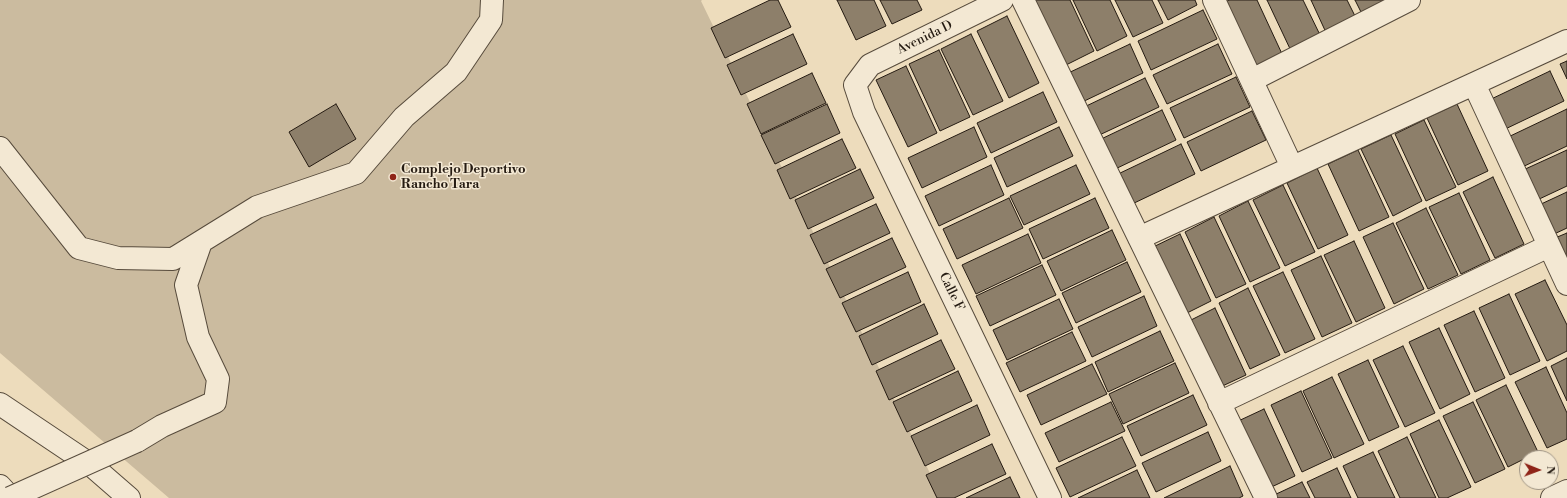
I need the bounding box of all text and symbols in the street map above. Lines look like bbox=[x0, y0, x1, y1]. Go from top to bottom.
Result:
street label: Avenida D bbox=[895, 18, 955, 58]
place label: Complejo Deportivo Rancho Tara bbox=[401, 162, 526, 193]
marker: Complejo Deportivo Rancho Tara bbox=[388, 172, 398, 182]
street label: Calle F bbox=[935, 270, 967, 314]
north arrow bbox=[1519, 450, 1559, 490]
text: N bbox=[1543, 466, 1557, 475]

